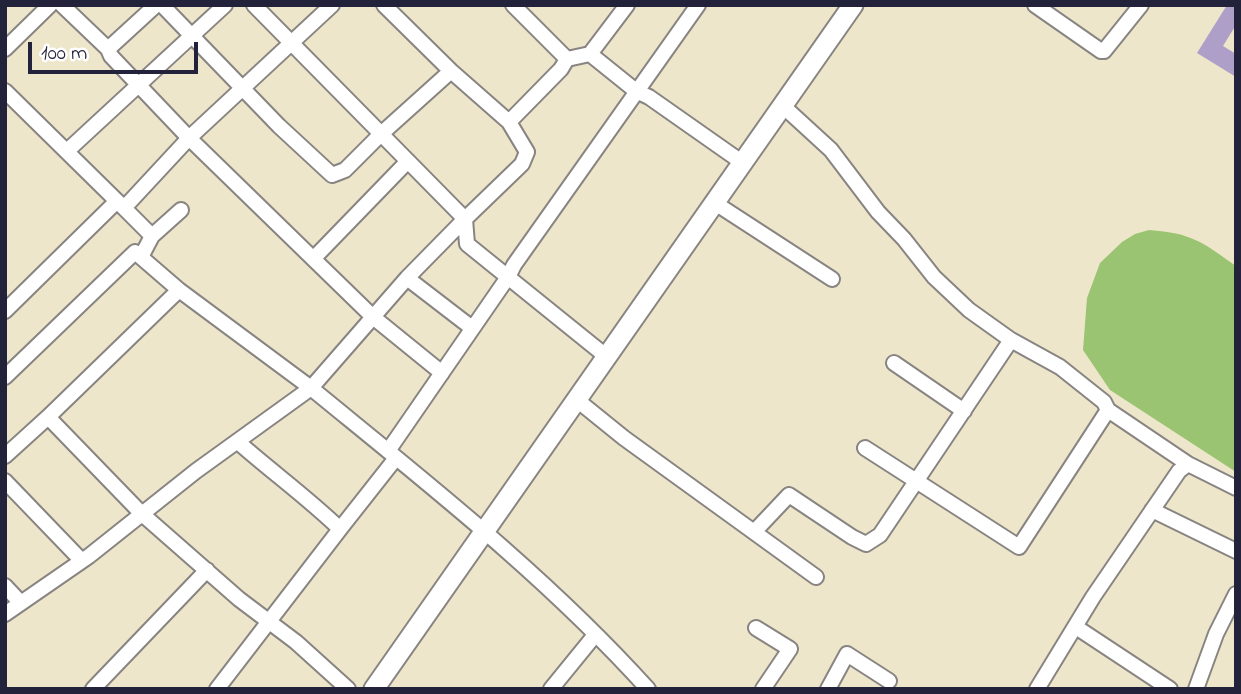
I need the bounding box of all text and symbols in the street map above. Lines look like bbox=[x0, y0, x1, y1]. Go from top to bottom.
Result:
scale bar bbox=[32, 28, 201, 72]
text: 100 m bbox=[41, 39, 87, 69]

